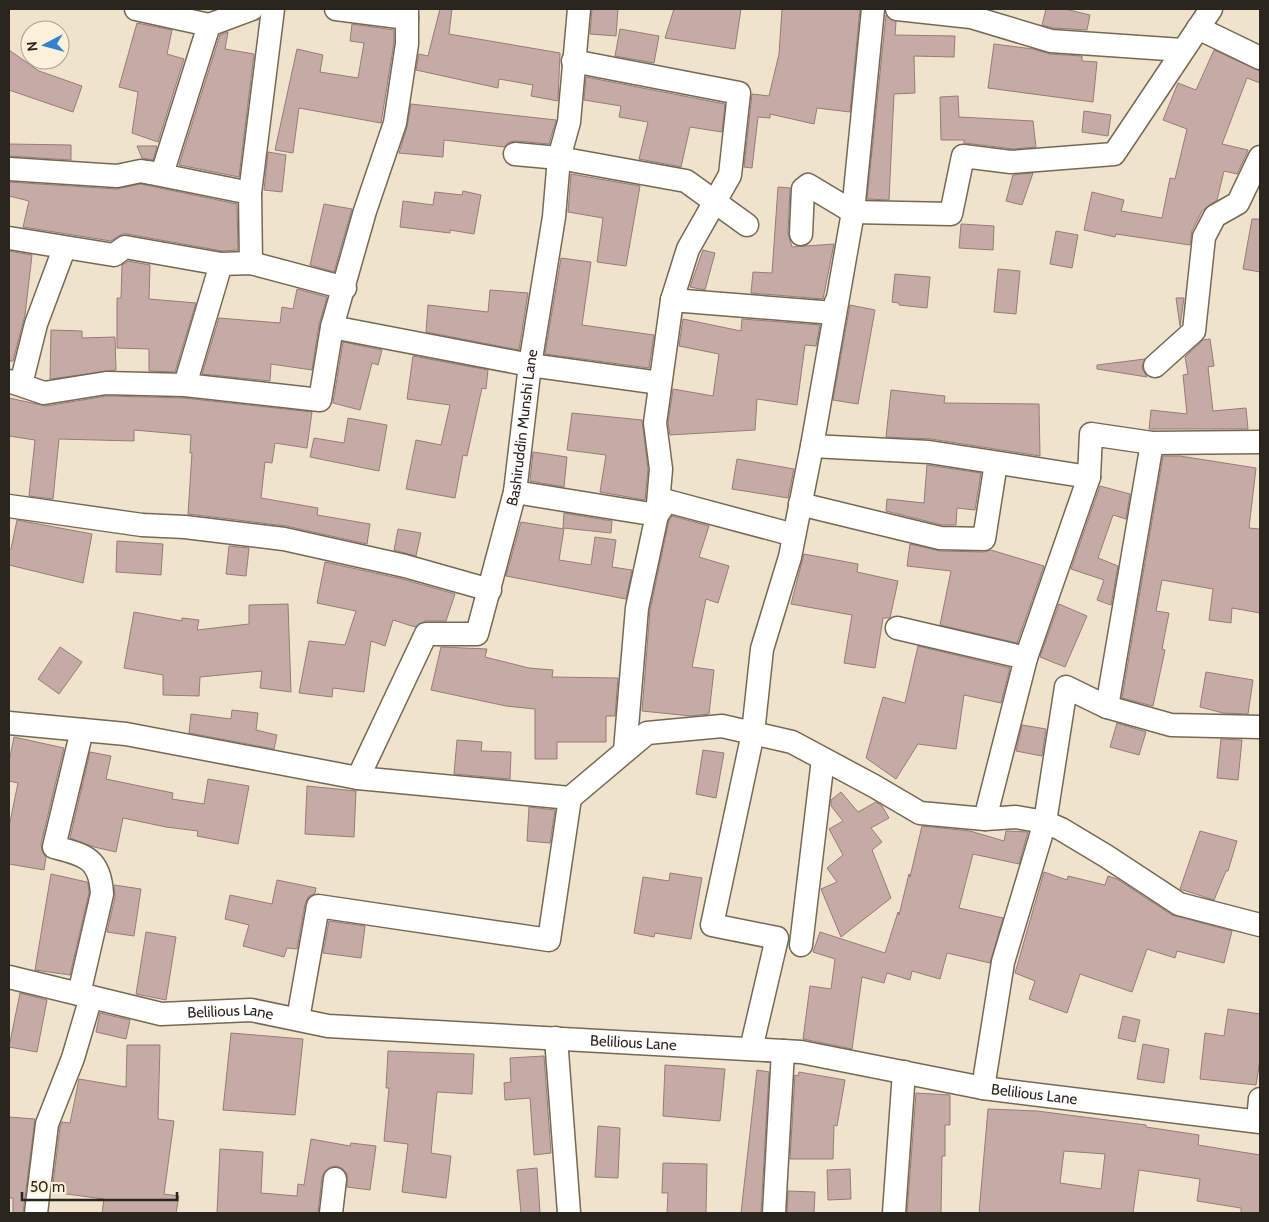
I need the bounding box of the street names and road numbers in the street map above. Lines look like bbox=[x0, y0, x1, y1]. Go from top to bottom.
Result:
street label: Bashiruddin Munshi Lane bbox=[503, 348, 541, 508]
street label: Belilious Lane bbox=[187, 1001, 275, 1024]
street label: Belilious Lane bbox=[590, 1031, 677, 1054]
street label: Belilious Lane bbox=[990, 1080, 1079, 1109]

